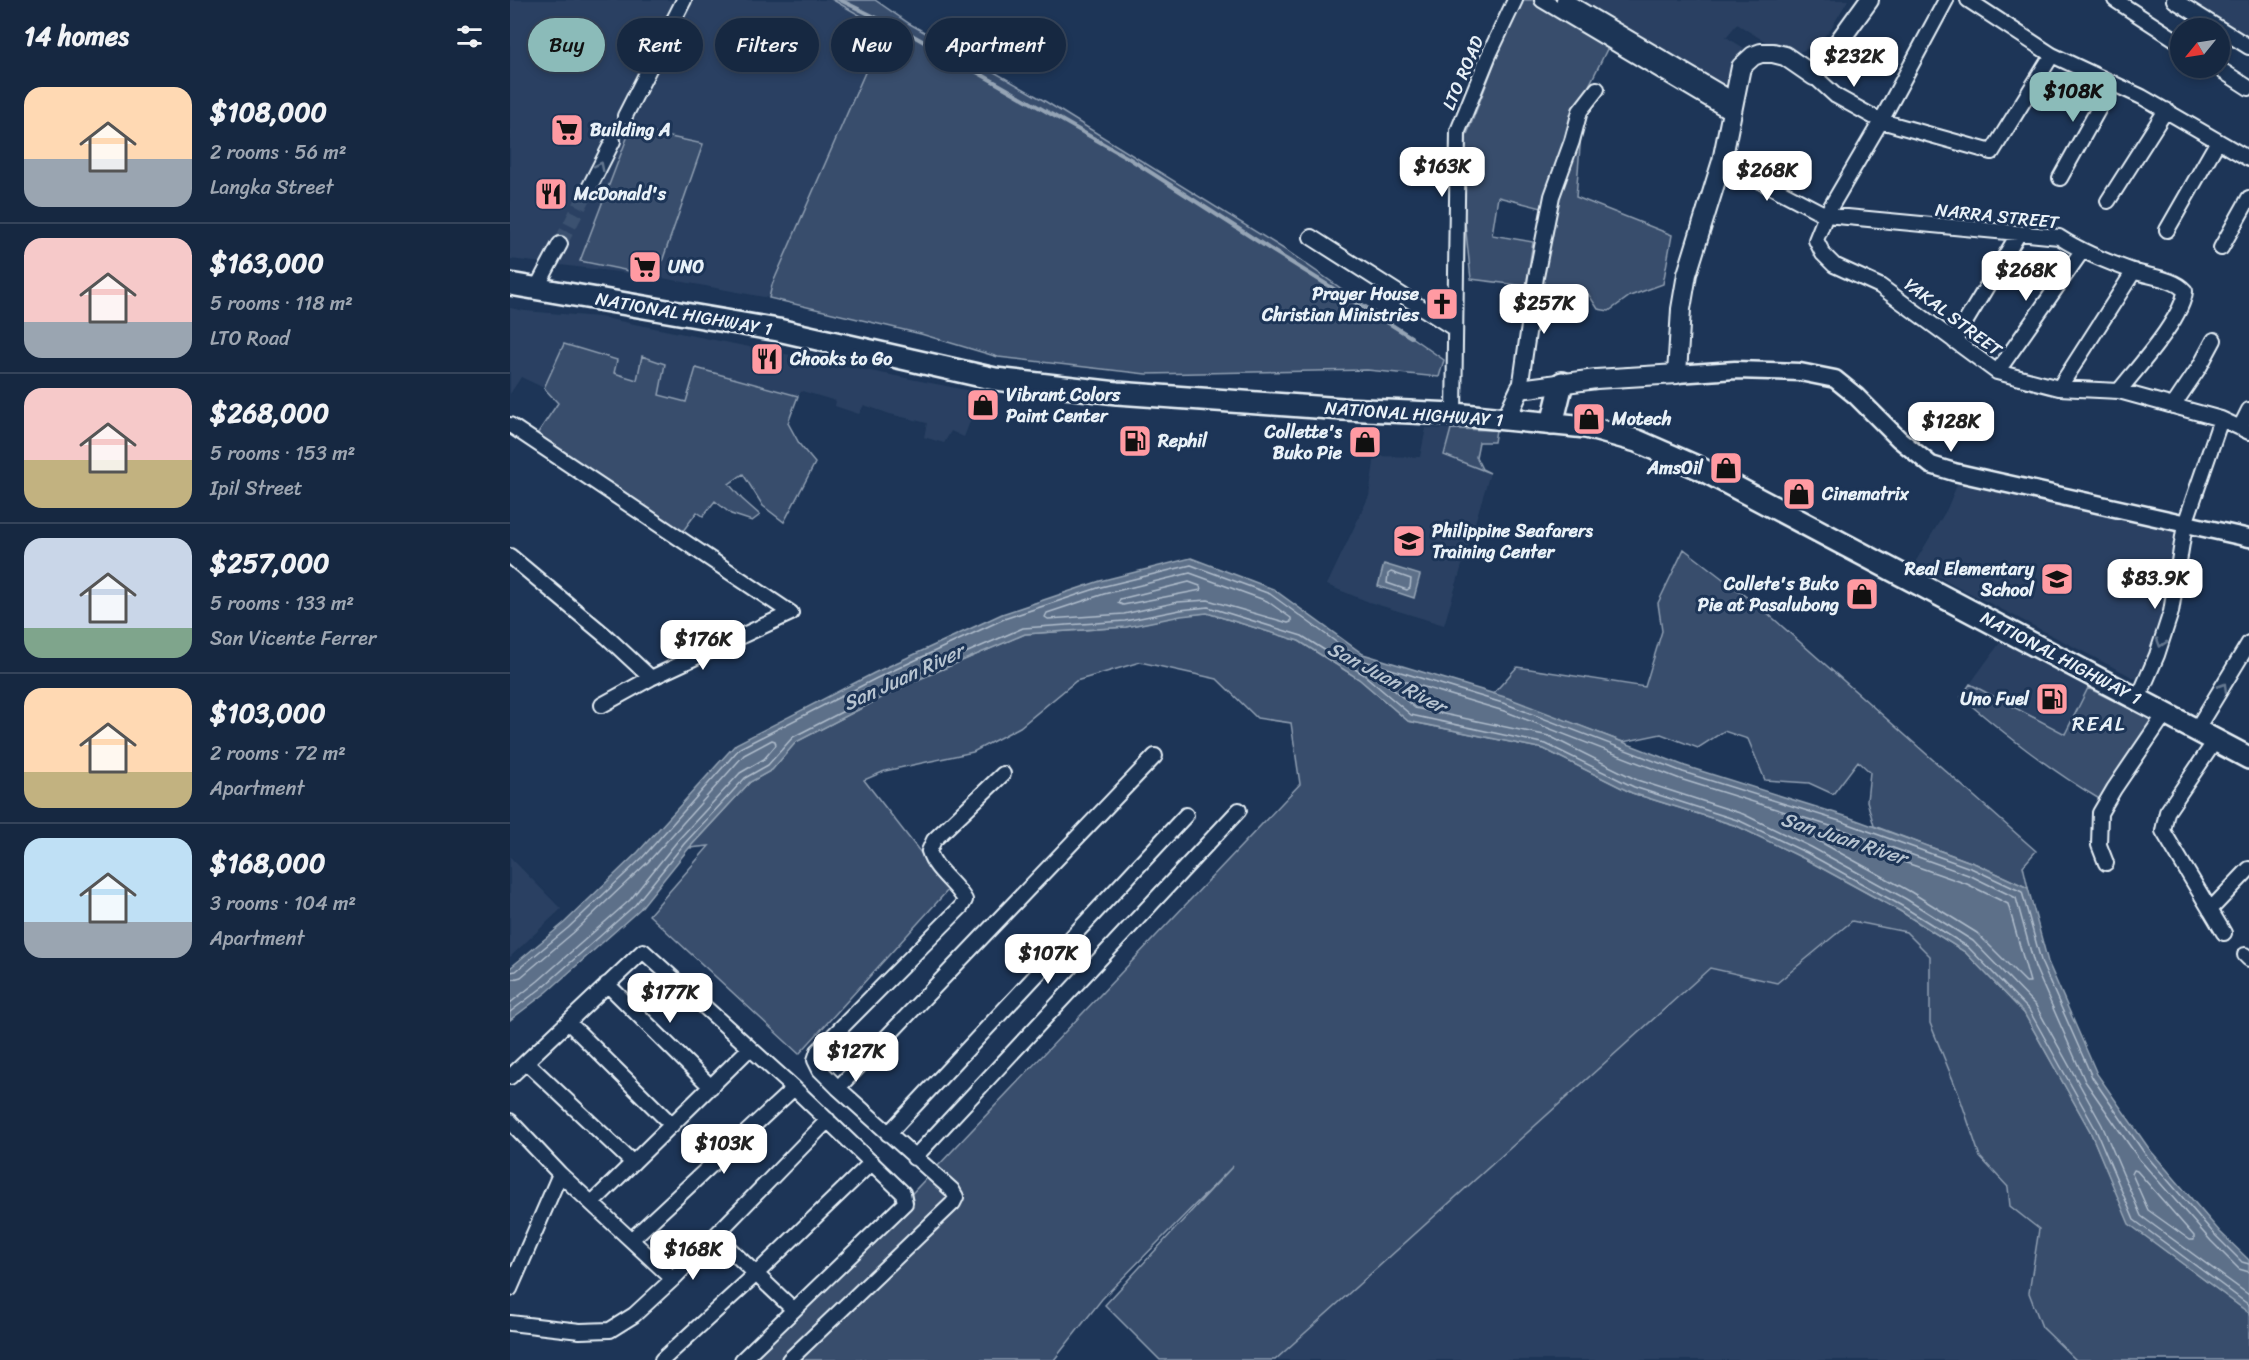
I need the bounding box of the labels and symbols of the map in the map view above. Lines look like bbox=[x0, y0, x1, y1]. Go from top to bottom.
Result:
north arrow bbox=[2170, 18, 2230, 78]
street label: LTO ROAD bbox=[1433, 31, 1493, 115]
pin: $232K bbox=[1812, 37, 1896, 88]
pin: $108K bbox=[2031, 72, 2115, 123]
supermarket icon: Building A bbox=[549, 112, 585, 148]
place label: Building A bbox=[590, 114, 671, 146]
pin: $163K bbox=[1400, 147, 1484, 198]
pin: $268K bbox=[1725, 151, 1809, 202]
one-way arrow bbox=[593, 161, 604, 172]
restaurant icon: McDonald's bbox=[533, 176, 569, 212]
place label: McDonald's bbox=[573, 178, 667, 210]
street label: NARRA STREET bbox=[1934, 194, 2061, 238]
supermarket icon: UNO bbox=[627, 249, 663, 285]
place label: UNO bbox=[668, 251, 704, 283]
pin: $268K bbox=[1984, 251, 2068, 302]
street label: YAKAL STREET bbox=[1897, 269, 2010, 365]
place label: Prayer House Christian Ministries bbox=[1261, 278, 1420, 331]
street label: NATIONAL HIGHWAY 1 bbox=[593, 283, 775, 345]
pin: $257K bbox=[1502, 284, 1586, 335]
church icon: Prayer House Christian Ministries bbox=[1424, 286, 1460, 322]
restaurant icon: Chooks to Go bbox=[749, 341, 785, 377]
place label: Chooks to Go bbox=[789, 343, 893, 375]
place label: Vibrant Colors Paint Center bbox=[1006, 379, 1121, 432]
shop icon: Vibrant Colors Paint Center bbox=[965, 387, 1001, 423]
street label: NATIONAL HIGHWAY 1 bbox=[1324, 392, 1505, 436]
shop icon: Motech bbox=[1571, 401, 1607, 437]
pin: $128K bbox=[1909, 402, 1993, 453]
place label: Motech bbox=[1611, 403, 1672, 435]
place label: Collette's Buko Pie bbox=[1263, 416, 1343, 469]
fuel station icon: Rephil bbox=[1117, 423, 1153, 459]
shop icon: Collette's Buko Pie bbox=[1347, 424, 1383, 460]
place label: Rephil bbox=[1157, 425, 1208, 457]
shop icon: AmsOil bbox=[1708, 450, 1744, 486]
place label: AmsOil bbox=[1646, 452, 1704, 484]
shop icon: Cinematrix bbox=[1781, 476, 1817, 512]
place label: Cinematrix bbox=[1821, 478, 1910, 510]
place label: Philippine Seafarers Training Center bbox=[1432, 515, 1593, 568]
school or university icon: Philippine Seafarers Training Center bbox=[1391, 523, 1427, 559]
place label: Real Elementary School bbox=[1904, 553, 2035, 606]
pin: $83.9K bbox=[2106, 559, 2204, 610]
school or university icon: Real Elementary School bbox=[2039, 561, 2075, 597]
place label: Collete's Buko Pie at Pasalubong bbox=[1698, 568, 1840, 621]
shop icon: Collete's Buko Pie at Pasalubong bbox=[1844, 576, 1880, 612]
street label: NATIONAL HIGHWAY 1 bbox=[1974, 602, 2148, 714]
pin: $176K bbox=[661, 620, 745, 671]
water label: San Juan River bbox=[1321, 631, 1456, 725]
water label: San Juan River bbox=[837, 633, 973, 721]
one-way arrow bbox=[2156, 637, 2168, 648]
fuel station icon: Uno Fuel bbox=[2034, 681, 2070, 717]
place label: Uno Fuel bbox=[1960, 683, 2030, 715]
one-way arrow bbox=[2215, 683, 2227, 693]
district label: REAL bbox=[2072, 705, 2126, 743]
water label: San Juan River bbox=[1777, 802, 1915, 876]
pin: $107K bbox=[1006, 934, 1090, 985]
pin: $177K bbox=[628, 973, 712, 1024]
pin: $127K bbox=[814, 1032, 898, 1083]
pin: $103K bbox=[682, 1124, 766, 1175]
pin: $168K bbox=[651, 1230, 735, 1281]

